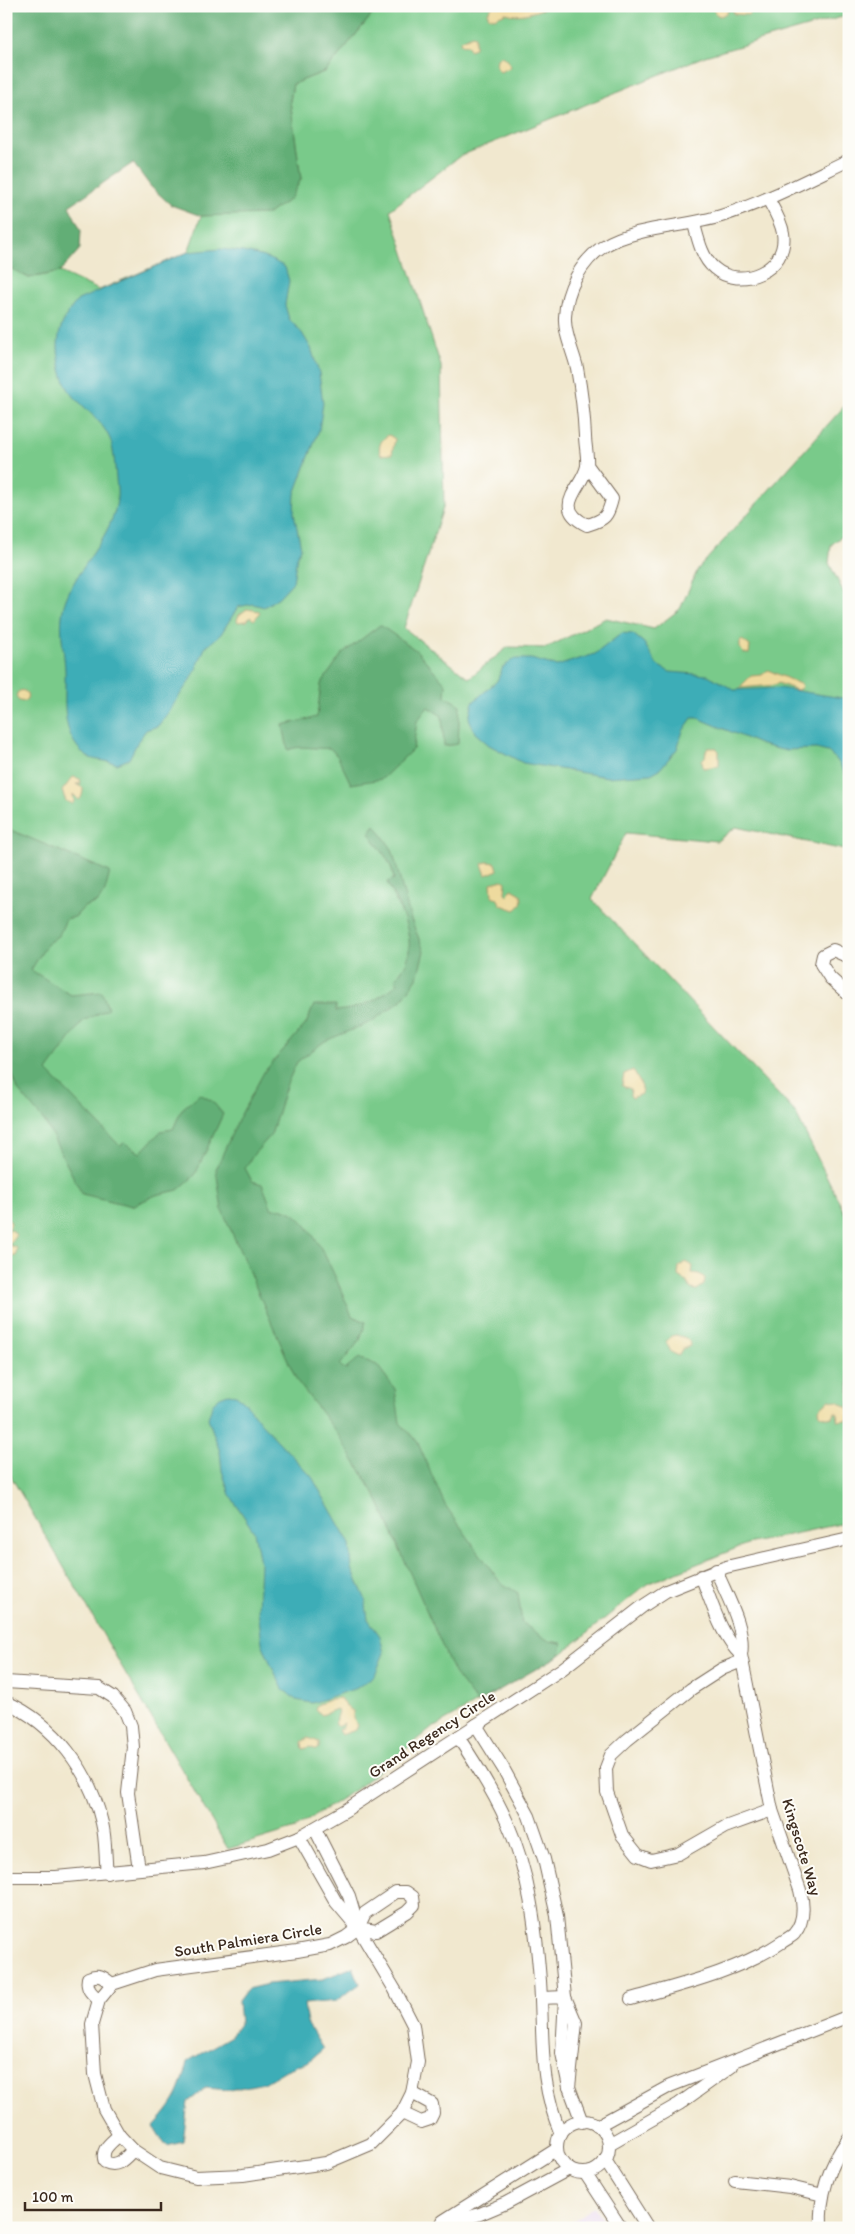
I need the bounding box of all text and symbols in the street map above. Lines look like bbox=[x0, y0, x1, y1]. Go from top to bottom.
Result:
street label: Grand Regency Circle bbox=[365, 1686, 499, 1782]
street label: Kingscote Way bbox=[778, 1796, 826, 1898]
street label: South Palmiera Circle bbox=[173, 1919, 323, 1961]
scale bar bbox=[25, 2179, 161, 2211]
text: 100 m bbox=[32, 2188, 74, 2206]

